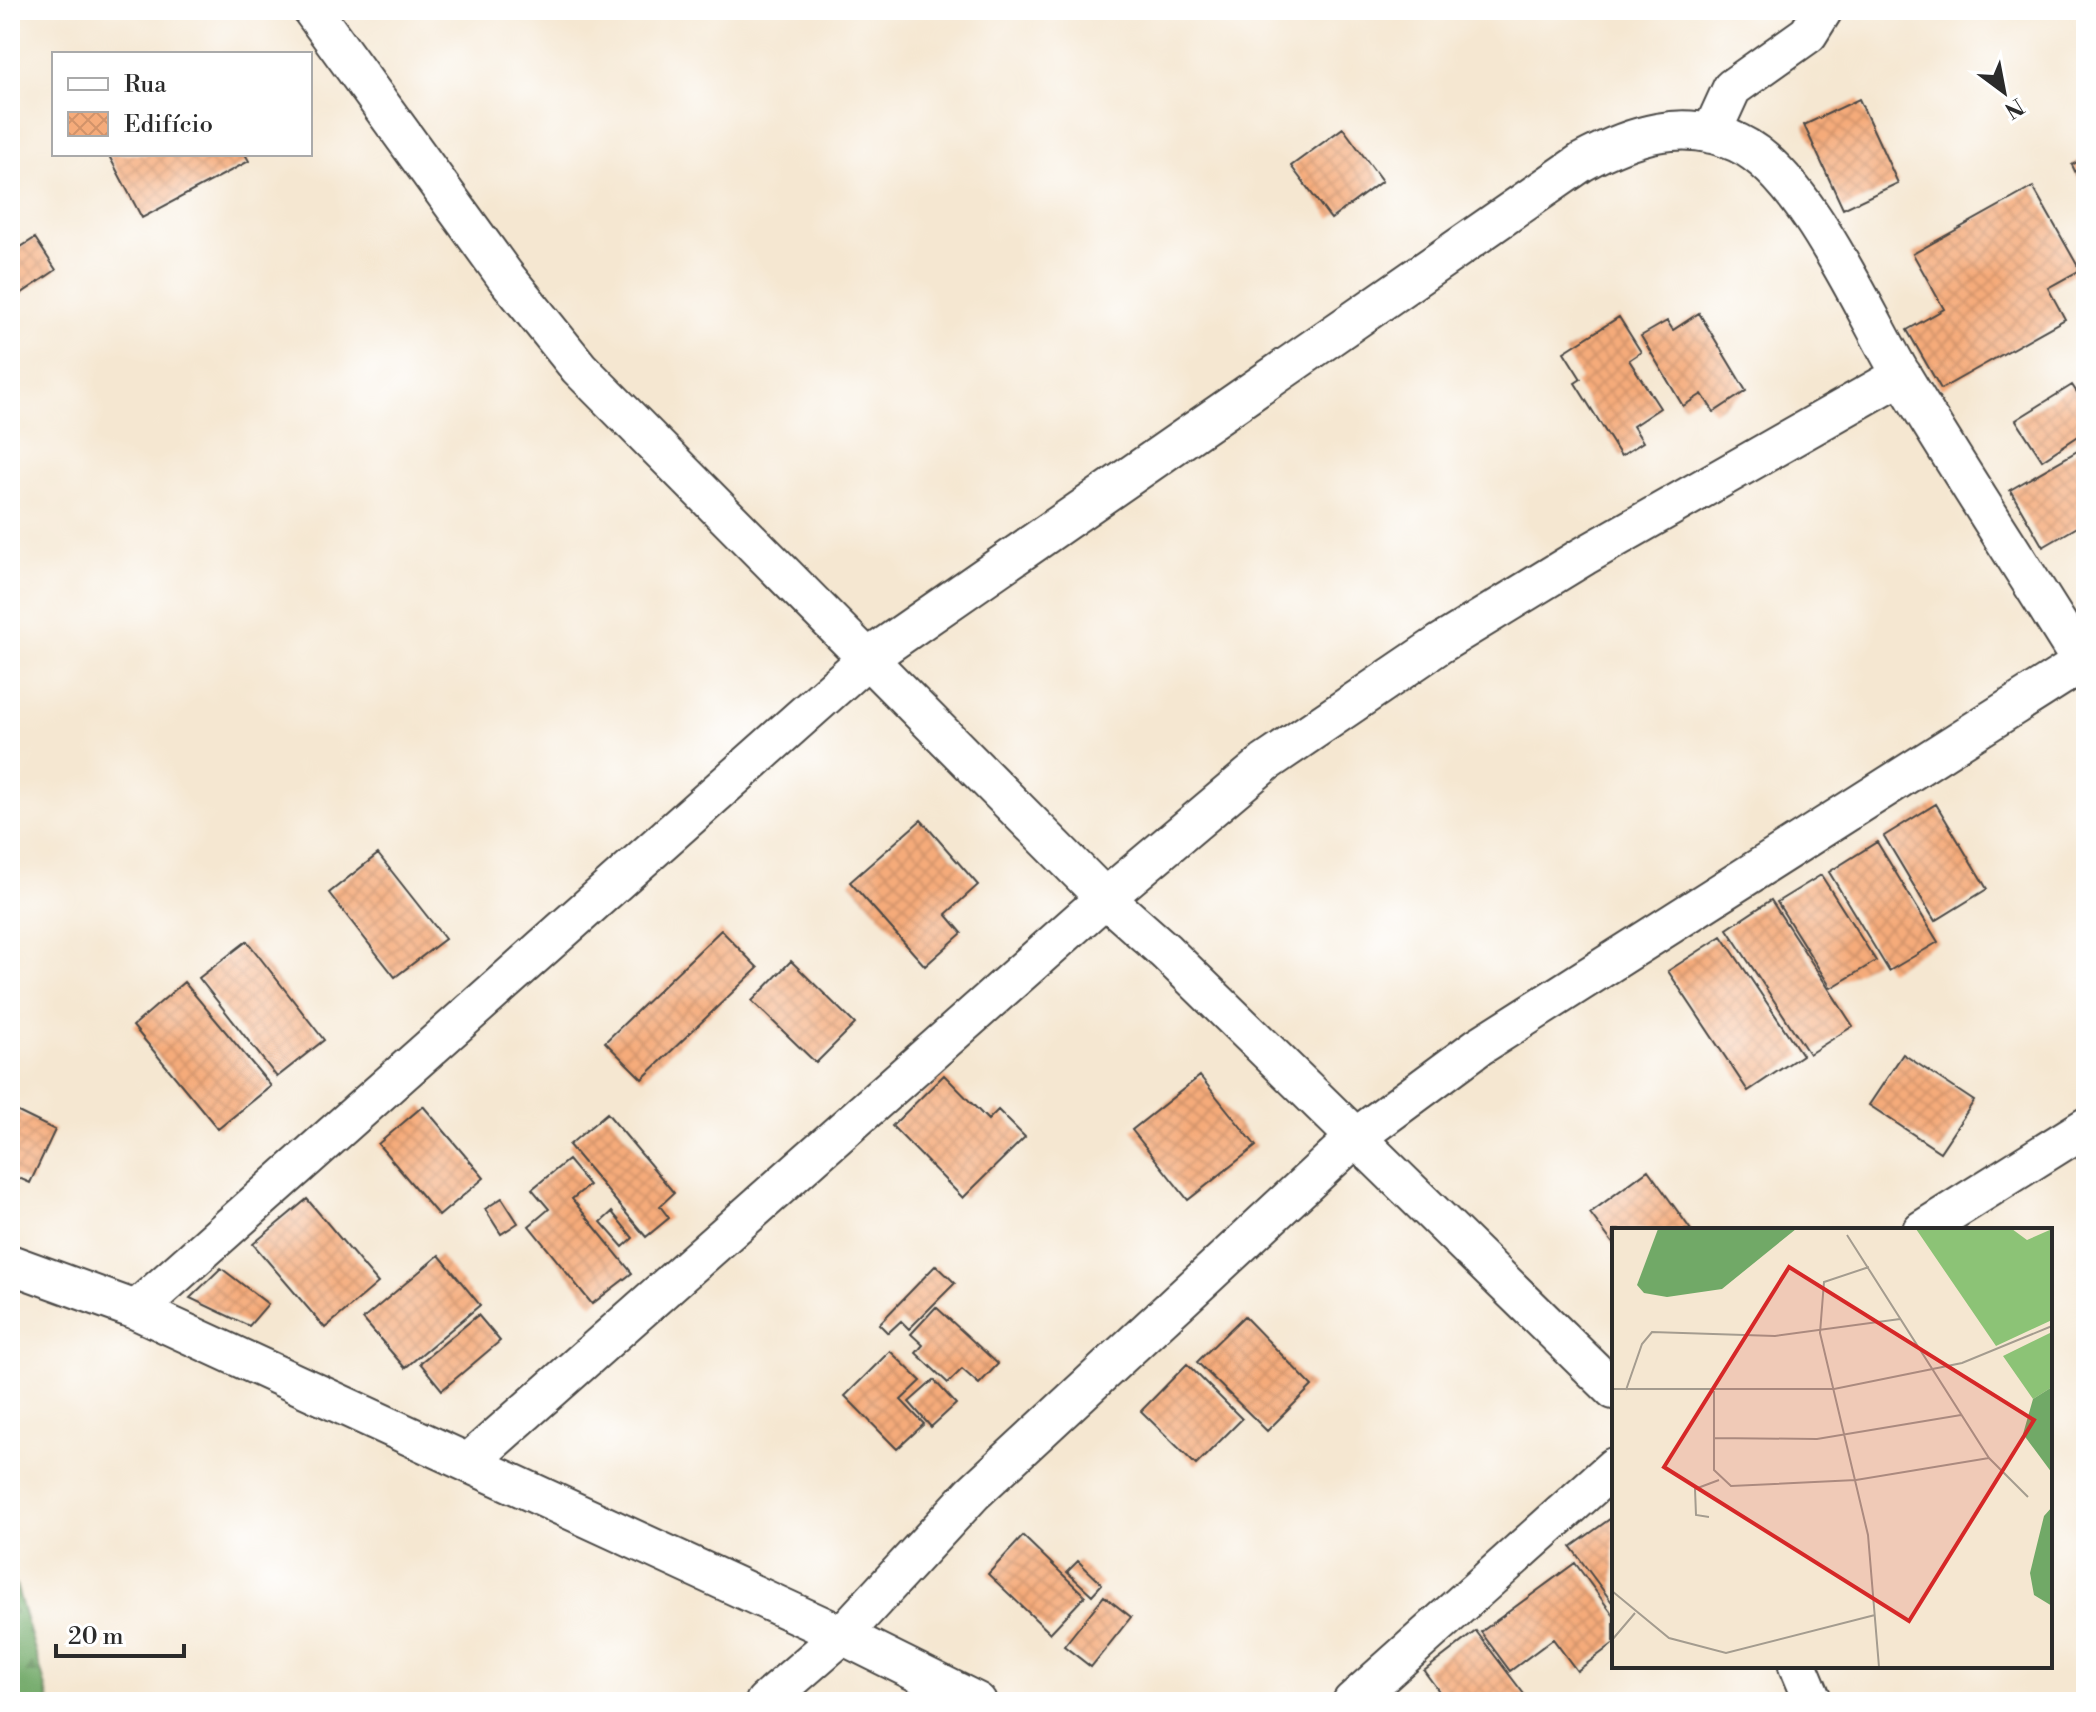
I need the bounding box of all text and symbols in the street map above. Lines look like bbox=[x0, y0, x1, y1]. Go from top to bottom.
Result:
legend bbox=[52, 52, 312, 156]
north arrow bbox=[1964, 52, 2044, 132]
text: Rua bbox=[124, 70, 167, 100]
text: N bbox=[1999, 92, 2028, 124]
text: Edifício bbox=[124, 110, 213, 140]
inset map bbox=[1612, 1228, 2052, 1668]
scale bar bbox=[56, 1608, 184, 1658]
text: 20 m bbox=[68, 1622, 124, 1652]

